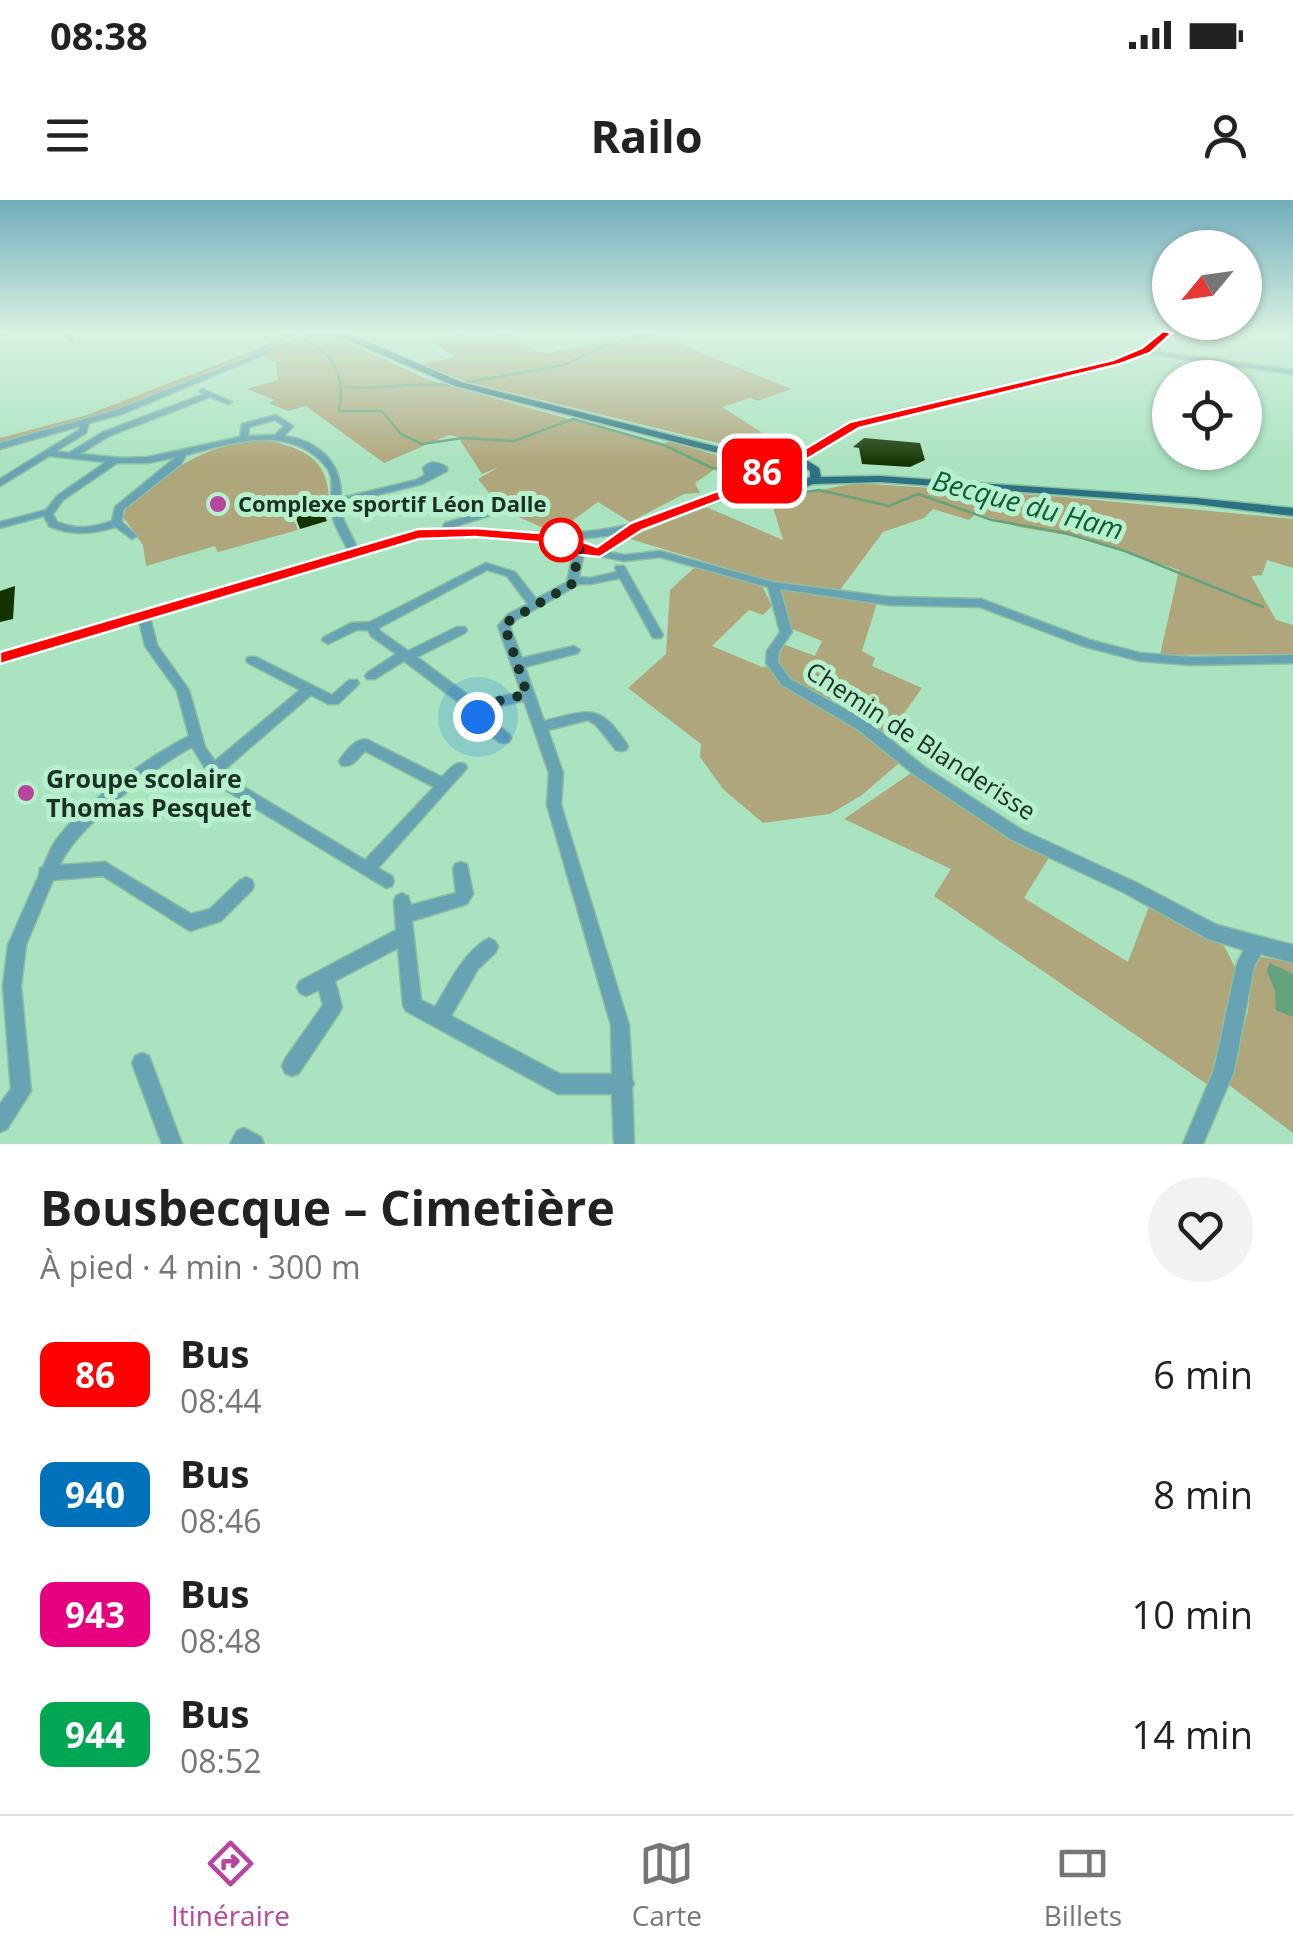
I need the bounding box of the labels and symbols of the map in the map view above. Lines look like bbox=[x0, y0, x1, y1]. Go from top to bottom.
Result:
north arrow bbox=[1152, 230, 1262, 340]
line badge: 86 bbox=[717, 438, 807, 504]
water label: Becque du Ham bbox=[929, 460, 1128, 548]
place label: Complexe sportif Léon Dalle bbox=[238, 488, 547, 518]
marker: Complexe sportif Léon Dalle bbox=[207, 493, 229, 515]
unlabelled marker bbox=[540, 519, 582, 561]
street label: Chemin de Blanderisse bbox=[800, 653, 1043, 827]
your location bbox=[453, 692, 503, 742]
place label: Groupe scolaire Thomas Pesquet bbox=[46, 761, 252, 824]
marker: Groupe scolaire Thomas Pesquet bbox=[15, 782, 37, 804]

